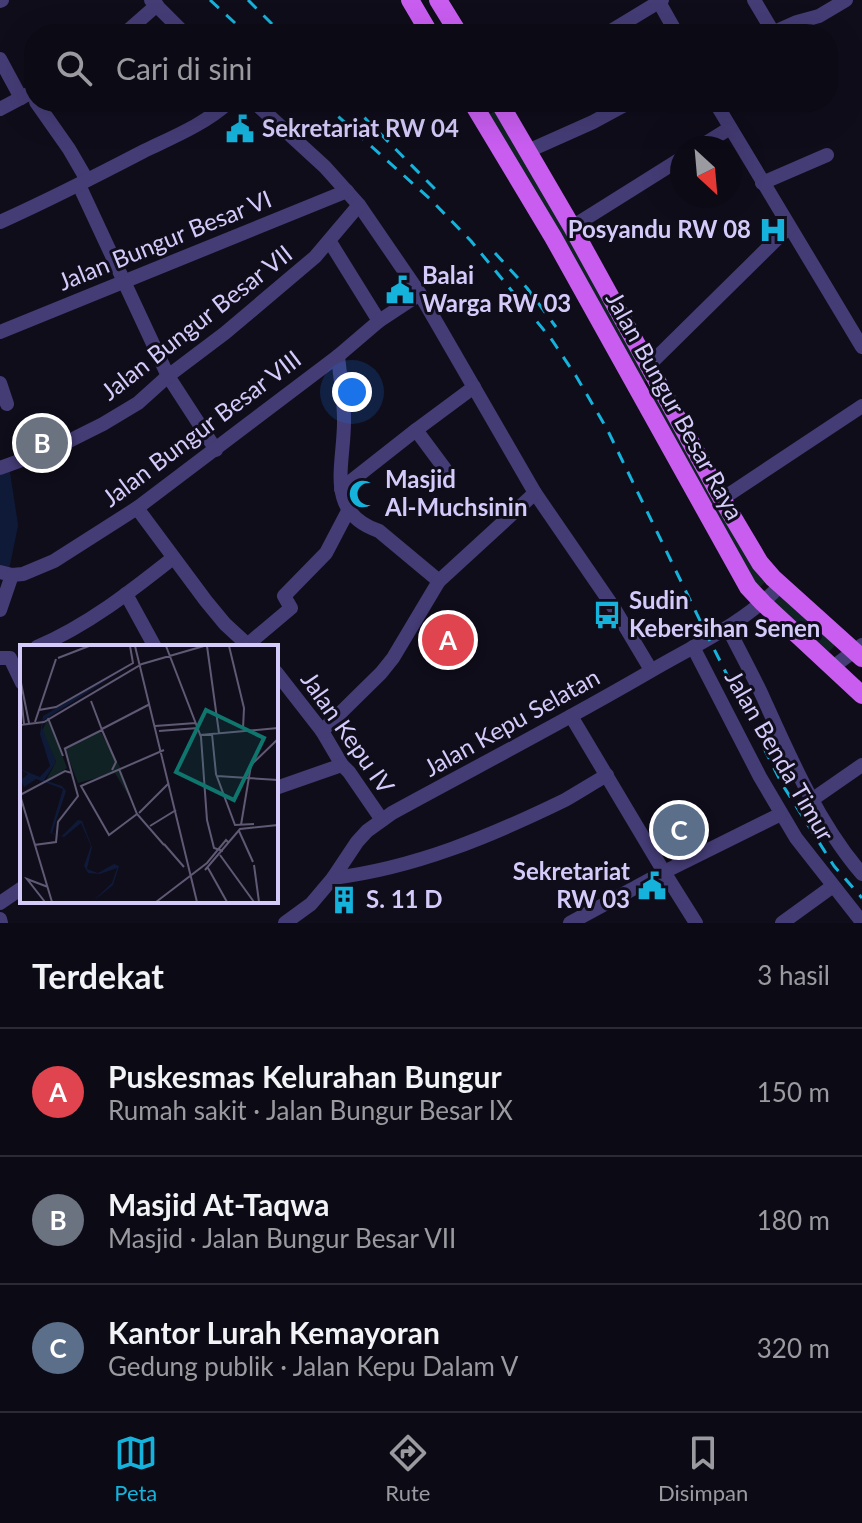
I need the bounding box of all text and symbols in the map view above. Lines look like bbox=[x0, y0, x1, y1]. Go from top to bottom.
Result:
search box bbox=[24, 24, 838, 112]
icon: search bbox=[52, 46, 96, 90]
text: Cari di sini bbox=[116, 50, 253, 86]
place label: Sekretariat RW 04 bbox=[262, 113, 459, 142]
public building icon: Sekretariat RW 04 bbox=[225, 114, 255, 144]
north arrow bbox=[670, 136, 742, 208]
street label: Jalan Bungur Besar VI bbox=[53, 183, 275, 296]
place label: Posyandu RW 08 bbox=[568, 214, 751, 243]
hospital icon: Posyandu RW 08 bbox=[758, 215, 788, 245]
street label: Jalan Bungur Besar VII bbox=[95, 238, 297, 405]
place label: Balai Warga RW 03 bbox=[422, 260, 571, 317]
public building icon: Balai Warga RW 03 bbox=[385, 275, 415, 305]
street label: Jalan Bungur Besar Raya bbox=[601, 286, 750, 524]
street label: Jalan Bungur Besar VIII bbox=[96, 344, 306, 512]
your location bbox=[332, 372, 372, 412]
pin: B bbox=[16, 413, 68, 473]
place label: Masjid Al-Muchsinin bbox=[384, 464, 527, 521]
mosque icon: Masjid Al-Muchsinin bbox=[348, 479, 378, 509]
place label: Sudin Kebersihan Senen bbox=[629, 585, 820, 642]
bus stop icon: Sudin Kebersihan Senen bbox=[592, 600, 622, 630]
pin: A bbox=[422, 610, 474, 670]
inset map bbox=[20, 645, 278, 903]
street label: Jalan Kepu Selatan bbox=[418, 661, 604, 782]
street label: Jalan Benda Timur bbox=[720, 665, 841, 846]
street label: Jalan Kepu IV bbox=[296, 666, 401, 799]
pin: C bbox=[653, 800, 705, 860]
place label: Sekretariat RW 03 bbox=[513, 856, 630, 913]
public building icon: Sekretariat RW 03 bbox=[637, 871, 667, 901]
place label: S. 11 D bbox=[366, 884, 443, 913]
building icon: S. 11 D bbox=[329, 885, 359, 915]
text: Terdekat bbox=[32, 955, 164, 996]
text: 3 hasil bbox=[757, 959, 830, 991]
text: Puskesmas Kelurahan Bungur bbox=[108, 1058, 502, 1094]
text: A bbox=[49, 1076, 67, 1108]
text: 150 m bbox=[757, 1076, 830, 1108]
text: Rumah sakit · Jalan Bungur Besar IX bbox=[108, 1094, 513, 1126]
text: Masjid At-Taqwa bbox=[108, 1186, 329, 1222]
text: B bbox=[49, 1204, 67, 1236]
text: 180 m bbox=[757, 1204, 830, 1236]
text: Masjid · Jalan Bungur Besar VII bbox=[108, 1222, 456, 1254]
text: Kantor Lurah Kemayoran bbox=[108, 1314, 440, 1350]
text: C bbox=[49, 1332, 67, 1364]
text: 320 m bbox=[757, 1332, 830, 1364]
text: Gedung publik · Jalan Kepu Dalam V bbox=[108, 1350, 518, 1382]
tab: Peta bbox=[114, 1431, 158, 1506]
tab: Rute bbox=[385, 1431, 430, 1506]
tab: Disimpan bbox=[658, 1431, 748, 1506]

